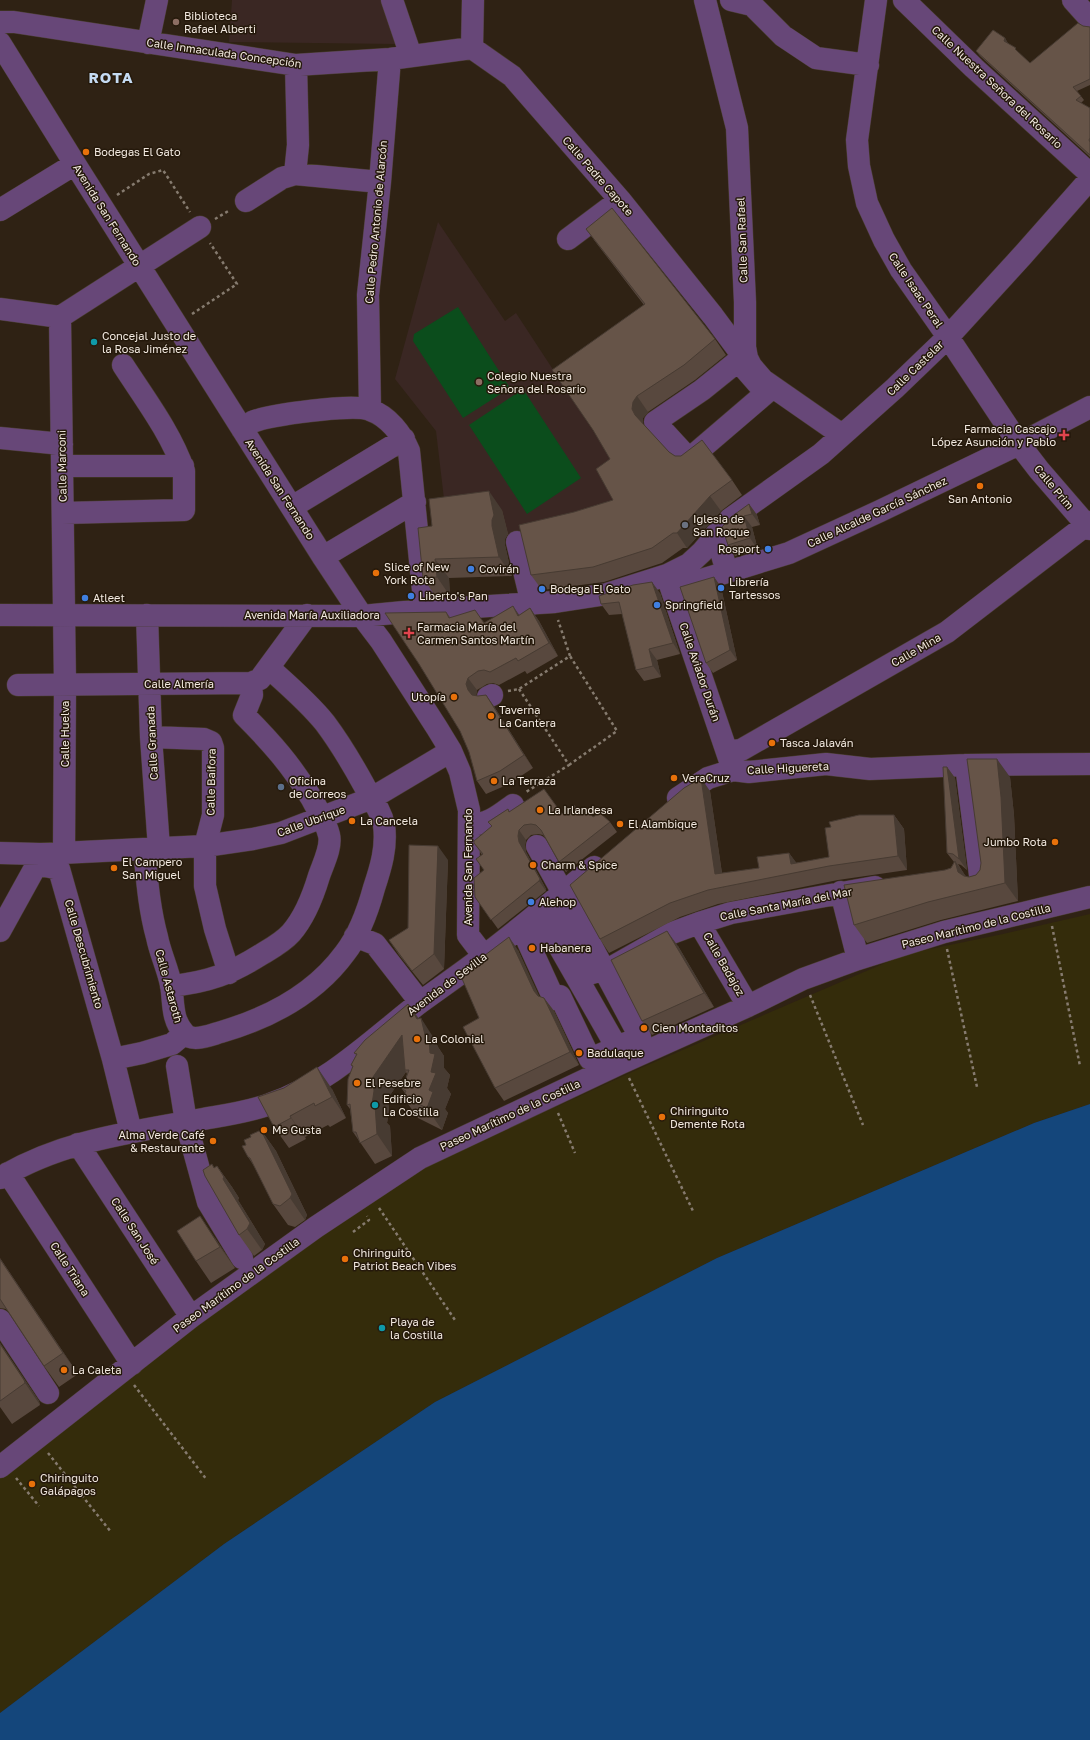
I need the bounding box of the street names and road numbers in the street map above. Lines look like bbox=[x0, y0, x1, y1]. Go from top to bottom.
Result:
street label: Calle Nuestra Señora del Rosario bbox=[929, 23, 1066, 151]
street label: Calle Inmaculada Concepción bbox=[146, 35, 302, 70]
street label: Calle Padre Capote bbox=[560, 133, 636, 218]
street label: Calle Pedro Antonio de Alarcón bbox=[362, 140, 389, 304]
street label: Avenida San Fernando bbox=[71, 161, 144, 268]
street label: Calle San Rafael bbox=[733, 196, 749, 283]
street label: Calle Isaac Peral bbox=[887, 250, 947, 330]
street label: Calle Castelar bbox=[883, 337, 946, 398]
street label: Calle Marconi bbox=[54, 430, 69, 502]
street label: Avenida San Fernando bbox=[243, 436, 318, 542]
street label: Calle Prim bbox=[1032, 462, 1077, 512]
street label: Calle Alcalde García Sánchez bbox=[805, 473, 949, 550]
street label: Avenida María Auxiliadora bbox=[244, 608, 380, 621]
street label: Calle Aviador Durán bbox=[677, 621, 724, 723]
street label: Calle Mina bbox=[889, 630, 943, 669]
street label: Calle Almería bbox=[144, 677, 214, 690]
street label: Calle Huelva bbox=[58, 701, 71, 767]
street label: Calle Granada bbox=[143, 706, 160, 780]
street label: Calle Baifora bbox=[203, 748, 218, 816]
street label: Calle Higuereta bbox=[747, 759, 829, 776]
street label: Calle Ubrique bbox=[275, 802, 347, 839]
street label: Avenida San Fernando bbox=[461, 808, 474, 926]
street label: Calle Santa María del Mar bbox=[719, 884, 854, 923]
street label: Calle Descubrimiento bbox=[63, 898, 106, 1010]
street label: Paseo Marítimo de la Costilla bbox=[900, 901, 1052, 950]
street label: Calle Badajoz bbox=[701, 930, 748, 998]
street label: Calle Astaroth bbox=[153, 948, 186, 1024]
street label: Avenida de Sevilla bbox=[404, 950, 489, 1018]
street label: Paseo Marítimo de la Costilla bbox=[438, 1076, 582, 1153]
street label: Calle San José bbox=[109, 1195, 162, 1267]
street label: Paseo Marítimo de la Costilla bbox=[170, 1234, 301, 1335]
street label: Calle Triana bbox=[48, 1239, 93, 1298]

